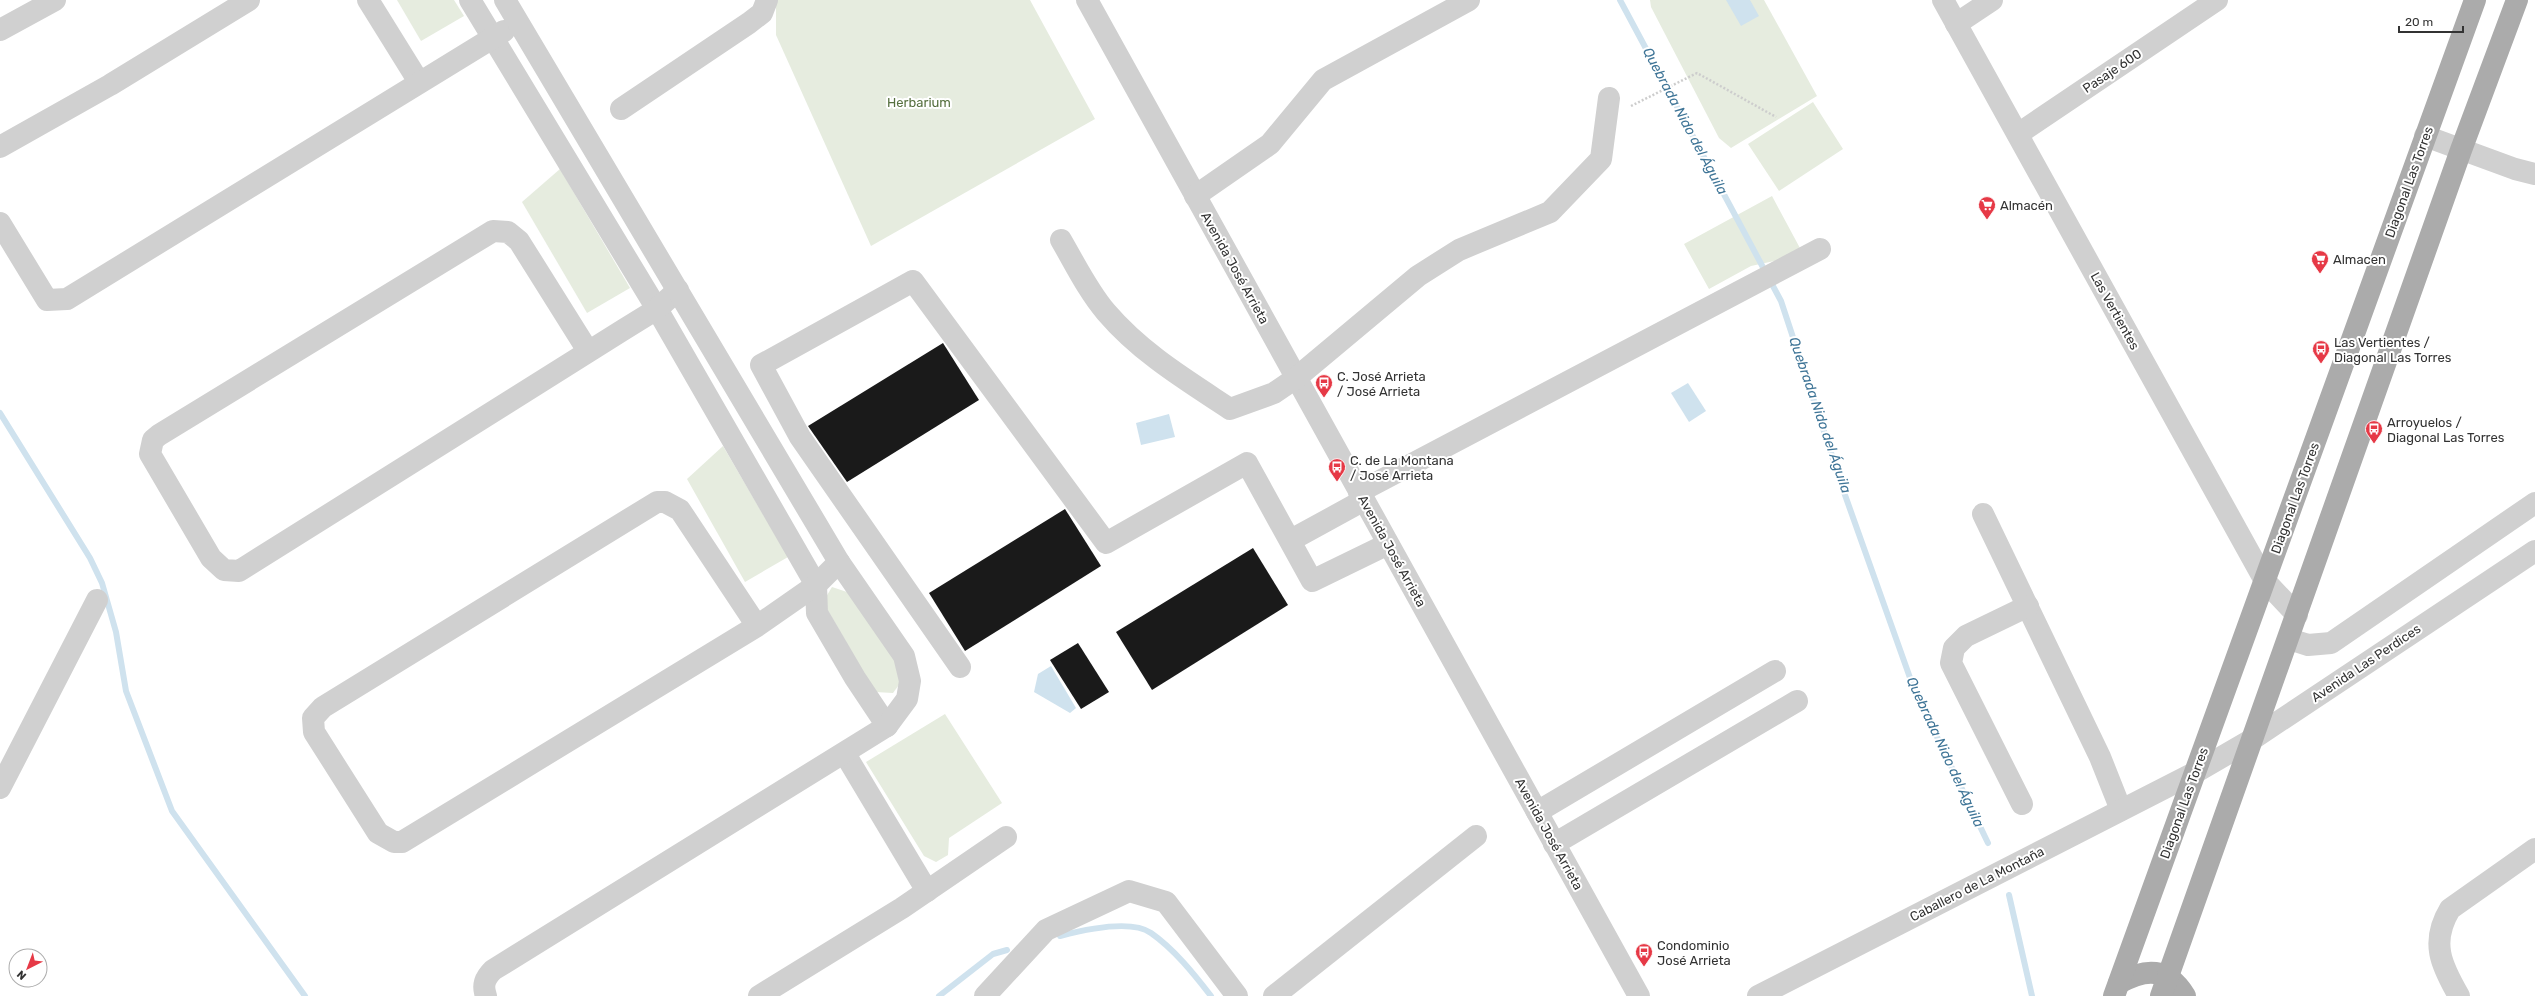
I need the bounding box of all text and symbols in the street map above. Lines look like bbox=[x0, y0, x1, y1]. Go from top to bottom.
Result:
scale bar bbox=[2399, 8, 2463, 34]
text: 20 m bbox=[2405, 15, 2433, 29]
water label: Quebrada Nido del Águila bbox=[1639, 44, 1732, 198]
street label: Pasaje 600 bbox=[2080, 46, 2144, 96]
park label: Herbarium bbox=[887, 95, 951, 110]
street label: Diagonal Las Torres bbox=[2382, 124, 2437, 240]
supermarket icon: Almacén bbox=[1977, 195, 1997, 220]
place label: Almacén bbox=[2000, 198, 2053, 213]
street label: Avenida José Arrieta bbox=[1198, 210, 1272, 326]
supermarket icon: Almacen bbox=[2310, 249, 2330, 274]
place label: Almacen bbox=[2333, 252, 2386, 267]
street label: Las Vertientes bbox=[2088, 270, 2143, 353]
water label: Quebrada Nido del Águila bbox=[1785, 334, 1856, 495]
place label: Las Vertientes / Diagonal Las Torres bbox=[2334, 335, 2452, 366]
bus stop icon: Las Vertientes / Diagonal Las Torres bbox=[2311, 339, 2331, 364]
place label: C. José Arrieta / José Arrieta bbox=[1337, 369, 1426, 399]
bus stop icon: C. José Arrieta / José Arrieta bbox=[1314, 373, 1334, 398]
place label: Arroyuelos / Diagonal Las Torres bbox=[2387, 415, 2505, 446]
bus stop icon: Arroyuelos / Diagonal Las Torres bbox=[2364, 419, 2384, 444]
street label: Diagonal Las Torres bbox=[2268, 440, 2323, 556]
place label: C. de La Montana / José Arrieta bbox=[1350, 453, 1454, 483]
bus stop icon: C. de La Montana / José Arrieta bbox=[1327, 457, 1347, 482]
street label: Avenida José Arrieta bbox=[1355, 493, 1429, 609]
street label: Avenida Las Perdices bbox=[2309, 621, 2424, 705]
water label: Quebrada Nido del Águila bbox=[1903, 674, 1988, 830]
street label: Diagonal Las Torres bbox=[2157, 745, 2212, 861]
street label: Avenida José Arrieta bbox=[1512, 776, 1586, 892]
street label: Caballero de La Montaña bbox=[1907, 844, 2047, 924]
place label: Condominio José Arrieta bbox=[1657, 938, 1731, 968]
bus stop icon: Condominio José Arrieta bbox=[1634, 942, 1654, 967]
north arrow bbox=[8, 948, 48, 988]
text: N bbox=[14, 968, 29, 983]

